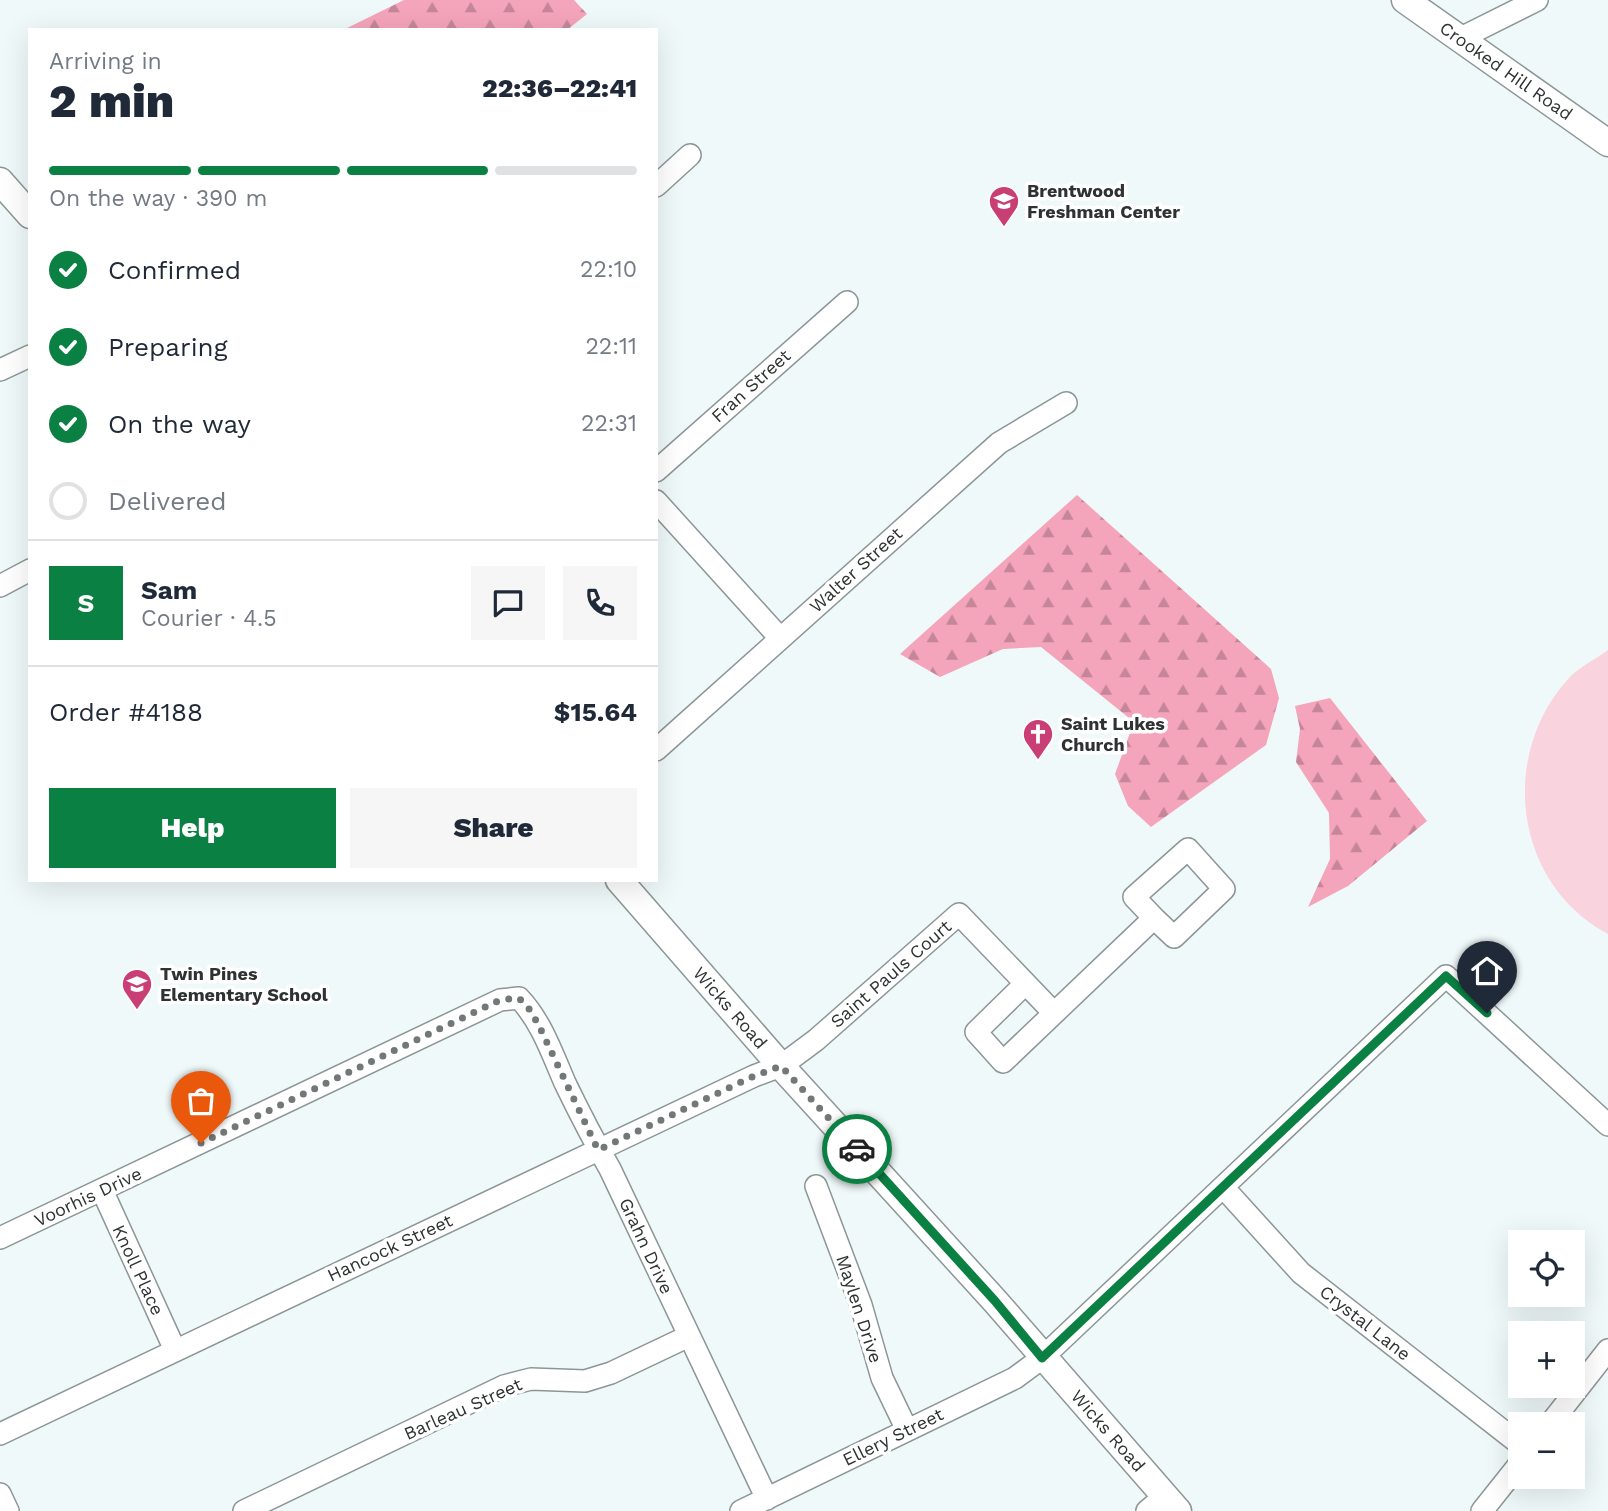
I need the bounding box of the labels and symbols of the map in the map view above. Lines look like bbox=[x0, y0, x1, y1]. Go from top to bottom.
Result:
street label: Crooked Hill Road bbox=[1436, 17, 1577, 124]
place label: Brentwood Freshman Center bbox=[1027, 180, 1180, 222]
school or university icon: Brentwood Freshman Center bbox=[987, 184, 1021, 228]
street label: Fran Street bbox=[707, 344, 795, 427]
street label: Walter Street bbox=[805, 522, 907, 617]
place label: Saint Lukes Church bbox=[1061, 713, 1165, 755]
church icon: Saint Lukes Church bbox=[1021, 717, 1055, 761]
street label: Saint Pauls Court bbox=[826, 915, 956, 1032]
pin bbox=[1457, 941, 1517, 1013]
street label: Wicks Road bbox=[689, 962, 772, 1053]
place label: Twin Pines Elementary School bbox=[160, 963, 328, 1005]
school or university icon: Twin Pines Elementary School bbox=[120, 967, 154, 1011]
pin bbox=[171, 1071, 231, 1143]
courier bbox=[822, 1114, 892, 1184]
street label: Voorhis Drive bbox=[31, 1162, 145, 1231]
street label: Grahn Drive bbox=[615, 1194, 678, 1297]
street label: Hancock Street bbox=[324, 1209, 456, 1286]
street label: Knoll Place bbox=[108, 1221, 169, 1318]
street label: Maylen Drive bbox=[832, 1252, 887, 1365]
street label: Crystal Lane bbox=[1316, 1281, 1415, 1365]
street label: Barleau Street bbox=[401, 1373, 525, 1444]
street label: Wicks Road bbox=[1067, 1385, 1150, 1476]
street label: Ellery Street bbox=[839, 1403, 947, 1470]

